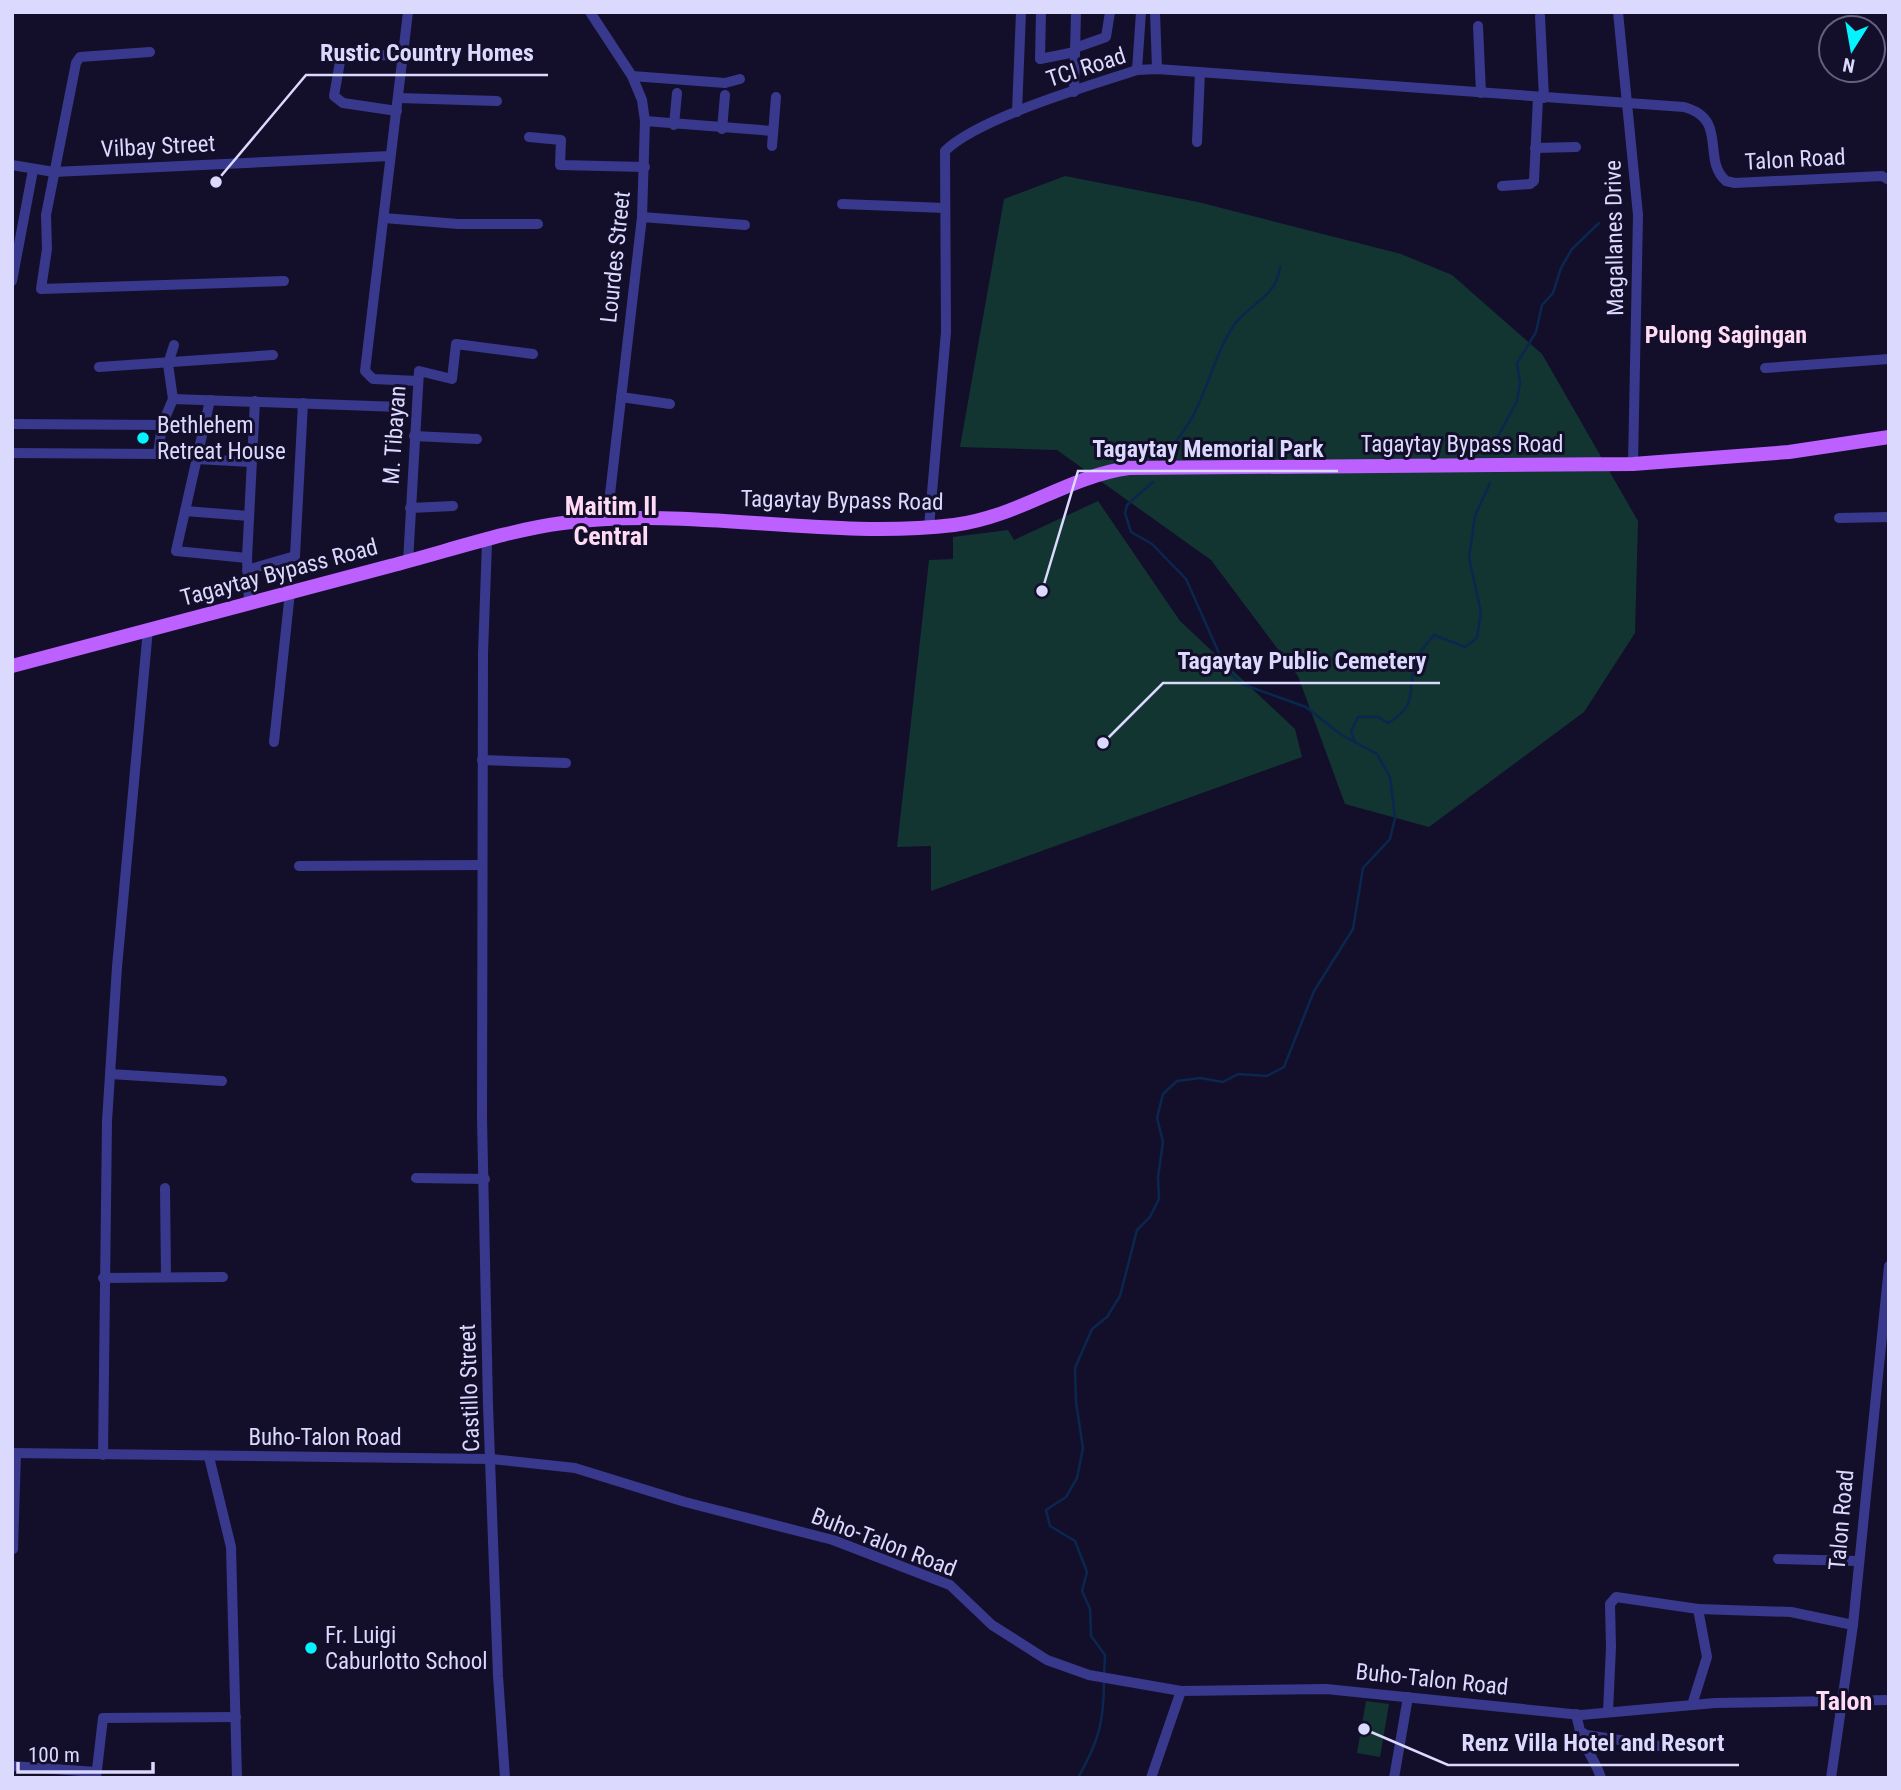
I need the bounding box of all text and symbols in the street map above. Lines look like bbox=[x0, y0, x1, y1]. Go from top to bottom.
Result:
north arrow bbox=[1817, 14, 1887, 84]
callout: Rustic Country Homes bbox=[306, 30, 548, 75]
text: Rustic Country Homes bbox=[320, 39, 534, 67]
street label: TCI Road bbox=[1043, 42, 1129, 93]
text: N bbox=[1841, 53, 1857, 78]
street label: Vilbay Street bbox=[100, 130, 216, 163]
street label: Talon Road bbox=[1744, 143, 1846, 176]
street label: Magallanes Drive bbox=[1600, 160, 1629, 316]
street label: Lourdes Street bbox=[595, 190, 636, 324]
district label: Pulong Sagingan bbox=[1645, 321, 1807, 349]
street label: M. Tibayan bbox=[378, 385, 411, 485]
place label: Bethlehem Retreat House bbox=[157, 412, 286, 465]
callout: Tagaytay Memorial Park bbox=[1078, 426, 1338, 471]
marker: Bethlehem Retreat House bbox=[135, 430, 151, 446]
street label: Tagaytay Bypass Road bbox=[1361, 431, 1563, 458]
text: Tagaytay Memorial Park bbox=[1092, 435, 1324, 463]
street label: Tagaytay Bypass Road bbox=[740, 485, 944, 516]
district label: Maitim II Central bbox=[565, 491, 657, 551]
street label: Tagaytay Bypass Road bbox=[178, 533, 381, 612]
callout: Tagaytay Public Cemetery bbox=[1163, 638, 1440, 683]
text: Tagaytay Public Cemetery bbox=[1177, 647, 1427, 675]
street label: Castillo Street bbox=[454, 1324, 485, 1452]
street label: Buho-Talon Road bbox=[248, 1424, 402, 1451]
street label: Talon Road bbox=[1824, 1468, 1859, 1572]
street label: Buho-Talon Road bbox=[807, 1502, 960, 1583]
place label: Fr. Luigi Caburlotto School bbox=[325, 1622, 488, 1675]
marker: Fr. Luigi Caburlotto School bbox=[303, 1640, 319, 1656]
street label: Buho-Talon Road bbox=[1354, 1658, 1510, 1701]
district label: Talon bbox=[1816, 1686, 1872, 1716]
callout: Renz Villa Hotel and Resort bbox=[1448, 1720, 1739, 1765]
text: Renz Villa Hotel and Resort bbox=[1462, 1729, 1724, 1757]
scale bar bbox=[18, 1730, 152, 1774]
text: 100 m bbox=[28, 1743, 80, 1767]

